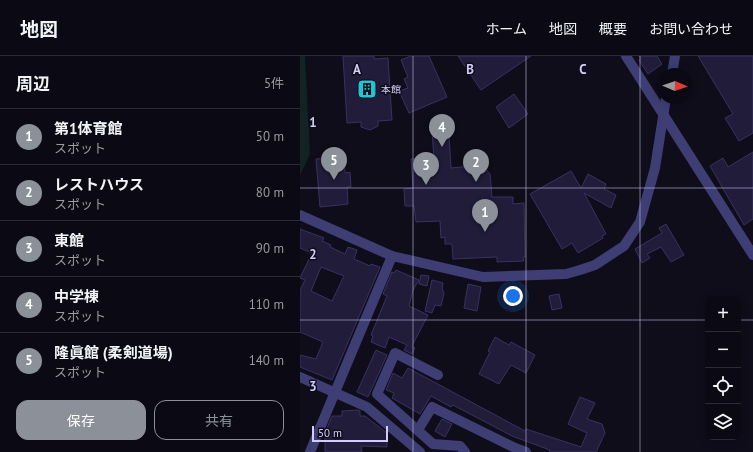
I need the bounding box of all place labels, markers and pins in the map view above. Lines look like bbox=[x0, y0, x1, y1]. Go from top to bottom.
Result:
building icon: 本館 bbox=[356, 78, 378, 100]
place label: 本館 bbox=[381, 83, 401, 96]
pin: 4 bbox=[429, 114, 455, 147]
pin: 5 bbox=[321, 147, 347, 180]
pin: 2 bbox=[463, 149, 489, 182]
pin: 3 bbox=[413, 152, 439, 185]
pin: 1 bbox=[472, 199, 498, 232]

